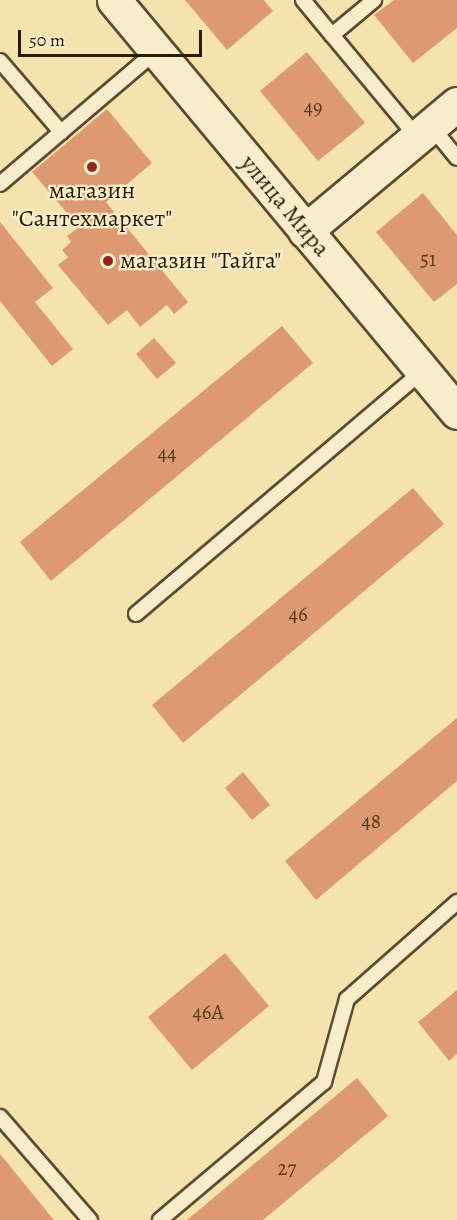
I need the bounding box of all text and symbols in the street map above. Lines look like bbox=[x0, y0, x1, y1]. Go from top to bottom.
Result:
scale bar bbox=[21, 18, 206, 56]
text: 50 m bbox=[29, 28, 65, 52]
house number: 49 bbox=[303, 94, 323, 120]
street label: улица Мира bbox=[234, 149, 336, 263]
marker: магазин "Сантехмаркет" bbox=[85, 160, 99, 174]
place label: магазин "Сантехмаркет" bbox=[12, 177, 172, 233]
house number: 51 bbox=[420, 246, 436, 272]
place label: магазин "Тайга" bbox=[120, 247, 282, 275]
marker: магазин "Тайга" bbox=[101, 254, 115, 268]
house number: 44 bbox=[157, 440, 177, 466]
house number: 46 bbox=[288, 601, 308, 627]
house number: 48 bbox=[361, 808, 381, 834]
house number: 46А bbox=[192, 999, 224, 1025]
house number: 27 bbox=[278, 1155, 296, 1181]

